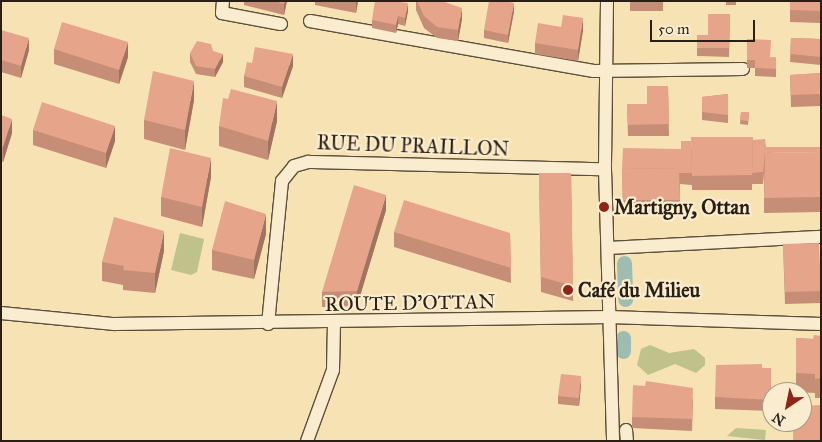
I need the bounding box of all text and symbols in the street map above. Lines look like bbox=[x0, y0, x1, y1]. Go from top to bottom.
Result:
scale bar bbox=[652, 10, 757, 42]
text: 50 m bbox=[658, 20, 690, 38]
street label: RUE DU PRAILLON bbox=[316, 131, 510, 161]
place label: Martigny, Ottan bbox=[614, 195, 750, 219]
marker: Martigny, Ottan bbox=[598, 201, 610, 213]
place label: Café du Milieu bbox=[578, 278, 700, 302]
marker: Café du Milieu bbox=[562, 284, 574, 296]
street label: ROUTE D'OTTAN bbox=[325, 290, 495, 316]
north arrow bbox=[762, 382, 812, 432]
text: N bbox=[769, 409, 789, 429]

